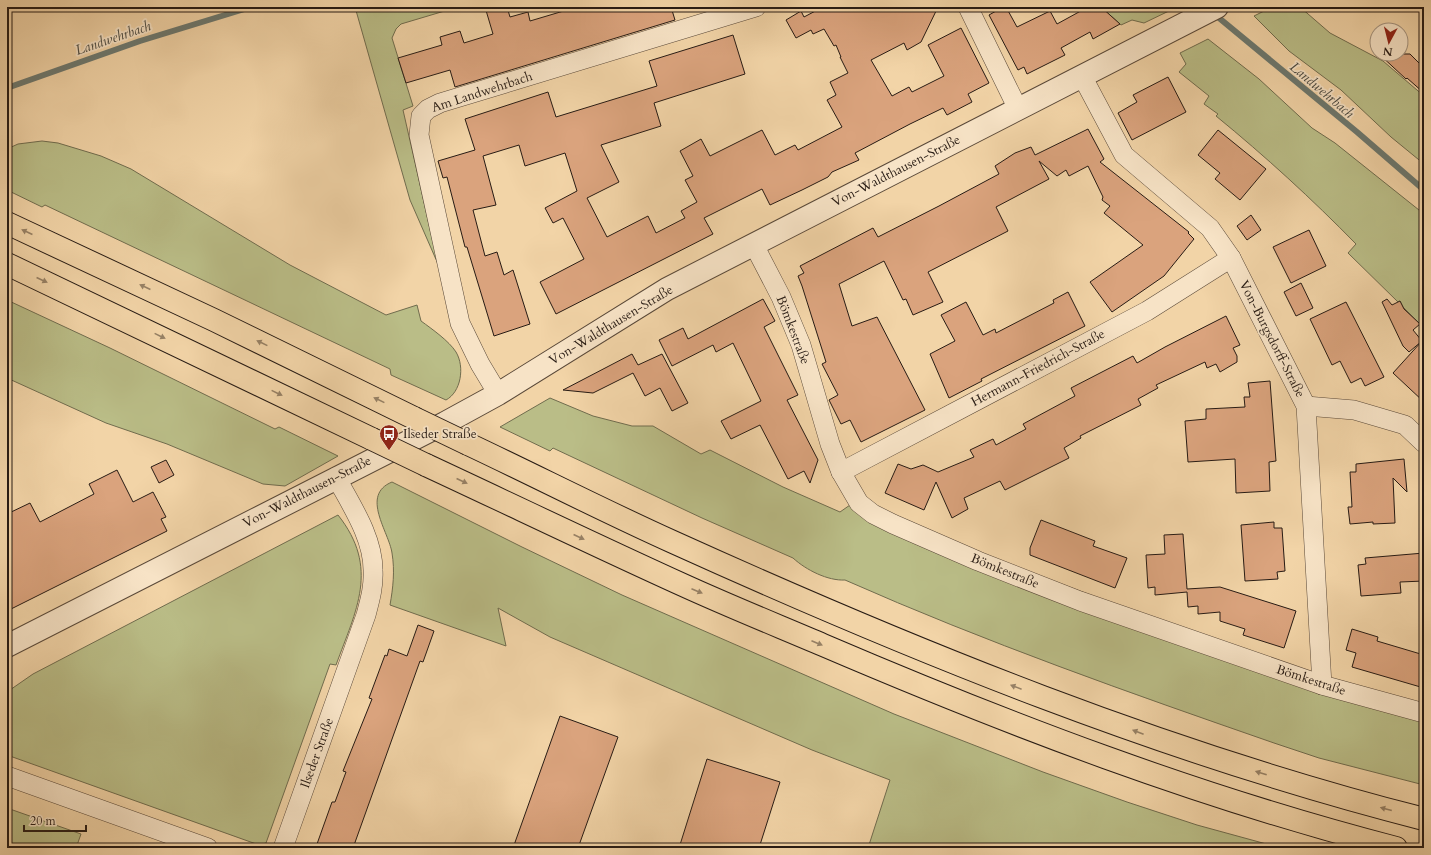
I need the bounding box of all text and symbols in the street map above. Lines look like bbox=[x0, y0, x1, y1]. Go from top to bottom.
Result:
water label: Landwehrbach bbox=[73, 16, 154, 60]
north arrow bbox=[1369, 22, 1409, 62]
text: N bbox=[1382, 43, 1393, 59]
water label: Landwehrbach bbox=[1286, 57, 1358, 123]
street label: Am Landwehrbach bbox=[429, 67, 535, 117]
street label: Von-Waldthausen-Straße bbox=[829, 131, 963, 211]
one-way arrow bbox=[21, 229, 33, 235]
one-way arrow bbox=[37, 277, 48, 283]
street label: Von-Burgsdorff-Straße bbox=[1235, 277, 1309, 401]
street label: Von-Waldthausen-Straße bbox=[545, 281, 677, 369]
one-way arrow bbox=[139, 284, 150, 290]
street label: Bömkestraße bbox=[772, 293, 814, 367]
street label: Hermann-Friedrich-Straße bbox=[968, 325, 1108, 411]
one-way arrow bbox=[154, 333, 165, 339]
one-way arrow bbox=[256, 340, 267, 346]
one-way arrow bbox=[271, 390, 282, 396]
one-way arrow bbox=[373, 397, 384, 403]
bus stop icon: Ilseder Straße bbox=[378, 423, 400, 451]
place label: Ilseder Straße bbox=[403, 425, 477, 443]
street label: Von-Waldthausen-Straße bbox=[240, 452, 374, 532]
one-way arrow bbox=[456, 478, 467, 484]
one-way arrow bbox=[574, 534, 585, 540]
street label: Bömkestraße bbox=[968, 549, 1042, 593]
one-way arrow bbox=[692, 589, 704, 595]
one-way arrow bbox=[811, 640, 823, 646]
street label: Bömkestraße bbox=[1274, 660, 1348, 700]
one-way arrow bbox=[1010, 683, 1022, 689]
street label: Ilseder Straße bbox=[296, 715, 338, 791]
one-way arrow bbox=[1131, 729, 1143, 735]
one-way arrow bbox=[1255, 770, 1267, 776]
one-way arrow bbox=[1380, 806, 1392, 812]
scale bar bbox=[24, 807, 86, 833]
text: 20 m bbox=[30, 813, 57, 829]

